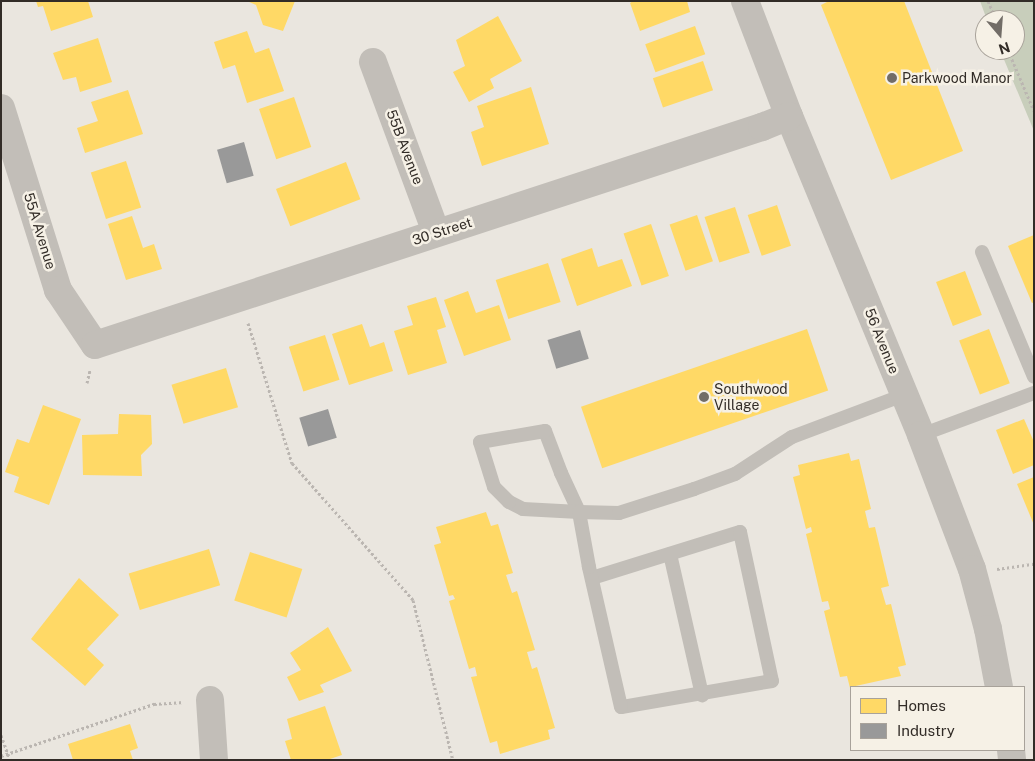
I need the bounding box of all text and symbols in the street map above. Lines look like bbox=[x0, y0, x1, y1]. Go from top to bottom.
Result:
north arrow bbox=[975, 10, 1025, 60]
text: N bbox=[997, 39, 1012, 58]
place label: Parkwood Manor bbox=[902, 70, 1012, 86]
marker: Parkwood Manor bbox=[886, 72, 898, 84]
street label: 55B Avenue bbox=[383, 107, 427, 187]
street label: 55A Avenue bbox=[20, 191, 60, 271]
street label: 30 Street bbox=[410, 213, 474, 249]
street label: 56 Avenue bbox=[861, 306, 903, 376]
place label: Southwood Village bbox=[714, 381, 788, 414]
marker: Southwood Village bbox=[698, 391, 710, 403]
legend bbox=[850, 686, 1025, 751]
text: Homes bbox=[897, 697, 946, 714]
text: Industry bbox=[897, 722, 955, 739]

